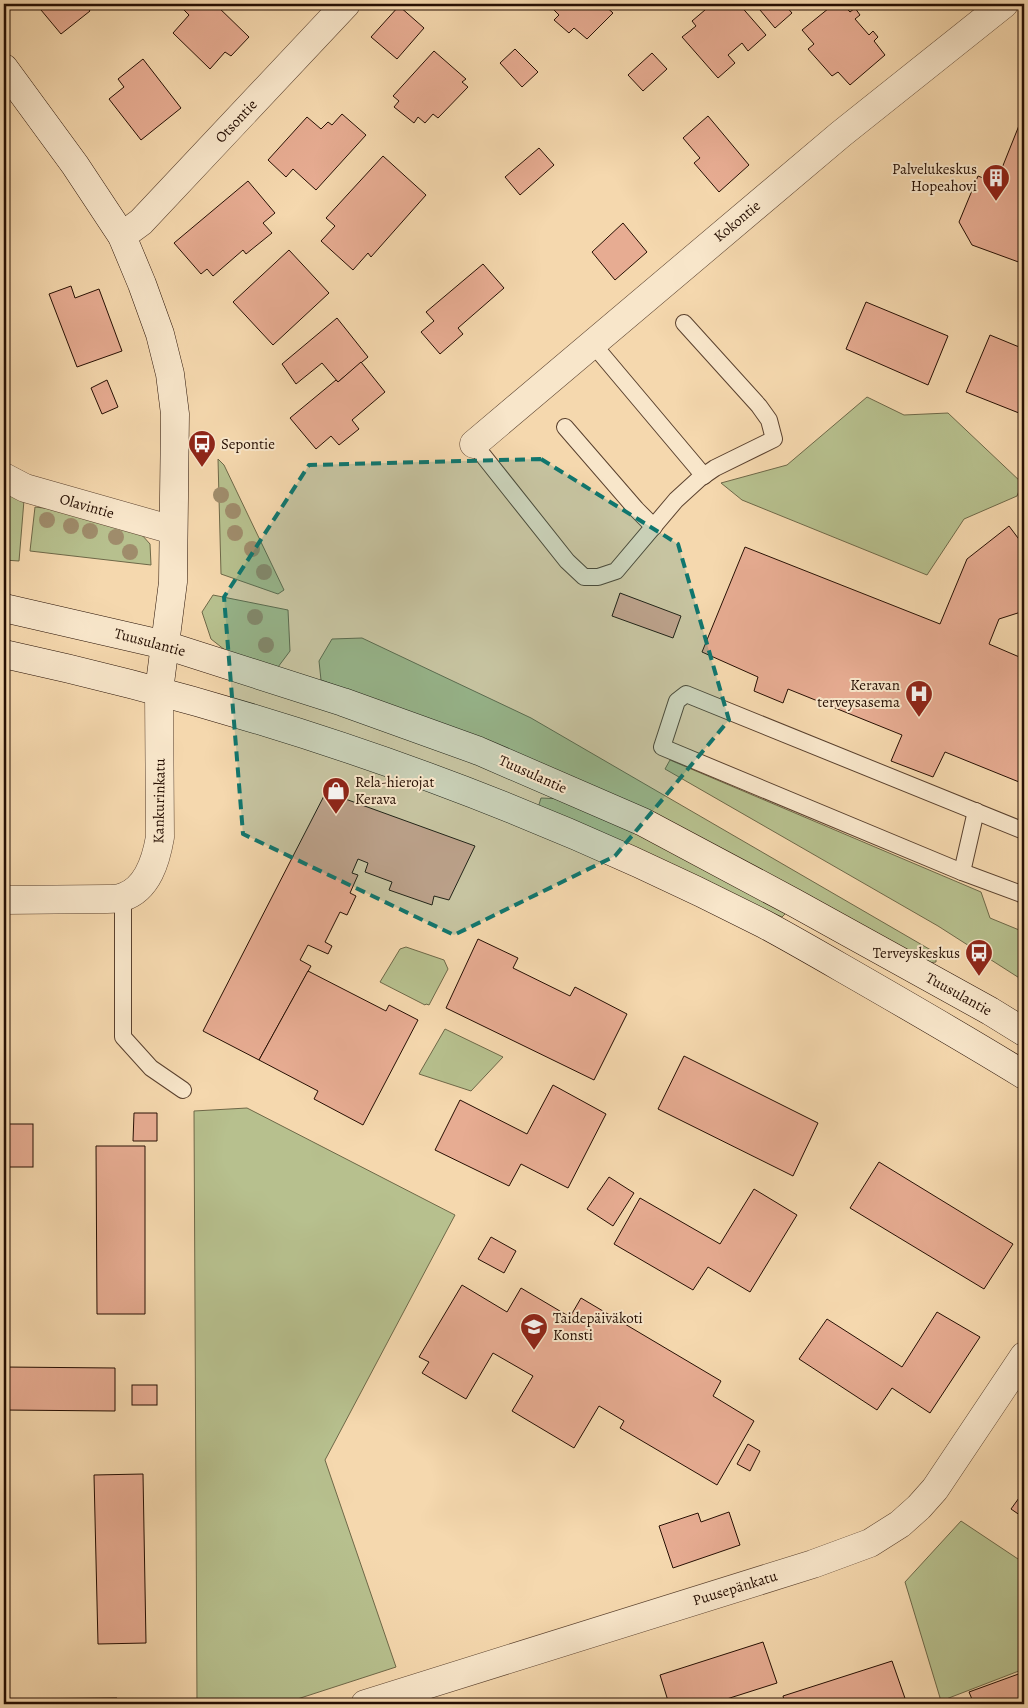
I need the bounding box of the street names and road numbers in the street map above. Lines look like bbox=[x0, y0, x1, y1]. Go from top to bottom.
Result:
street label: Otsontie bbox=[211, 95, 262, 147]
street label: Kokontie bbox=[709, 195, 765, 246]
street label: Olavintie bbox=[57, 489, 117, 523]
street label: Tuusulantie bbox=[112, 623, 188, 661]
street label: Tuusulantie bbox=[496, 750, 571, 798]
street label: Kankurinkatu bbox=[148, 757, 170, 844]
street label: Tuusulantie bbox=[922, 968, 996, 1021]
street label: Puusepänkatu bbox=[690, 1565, 781, 1610]

